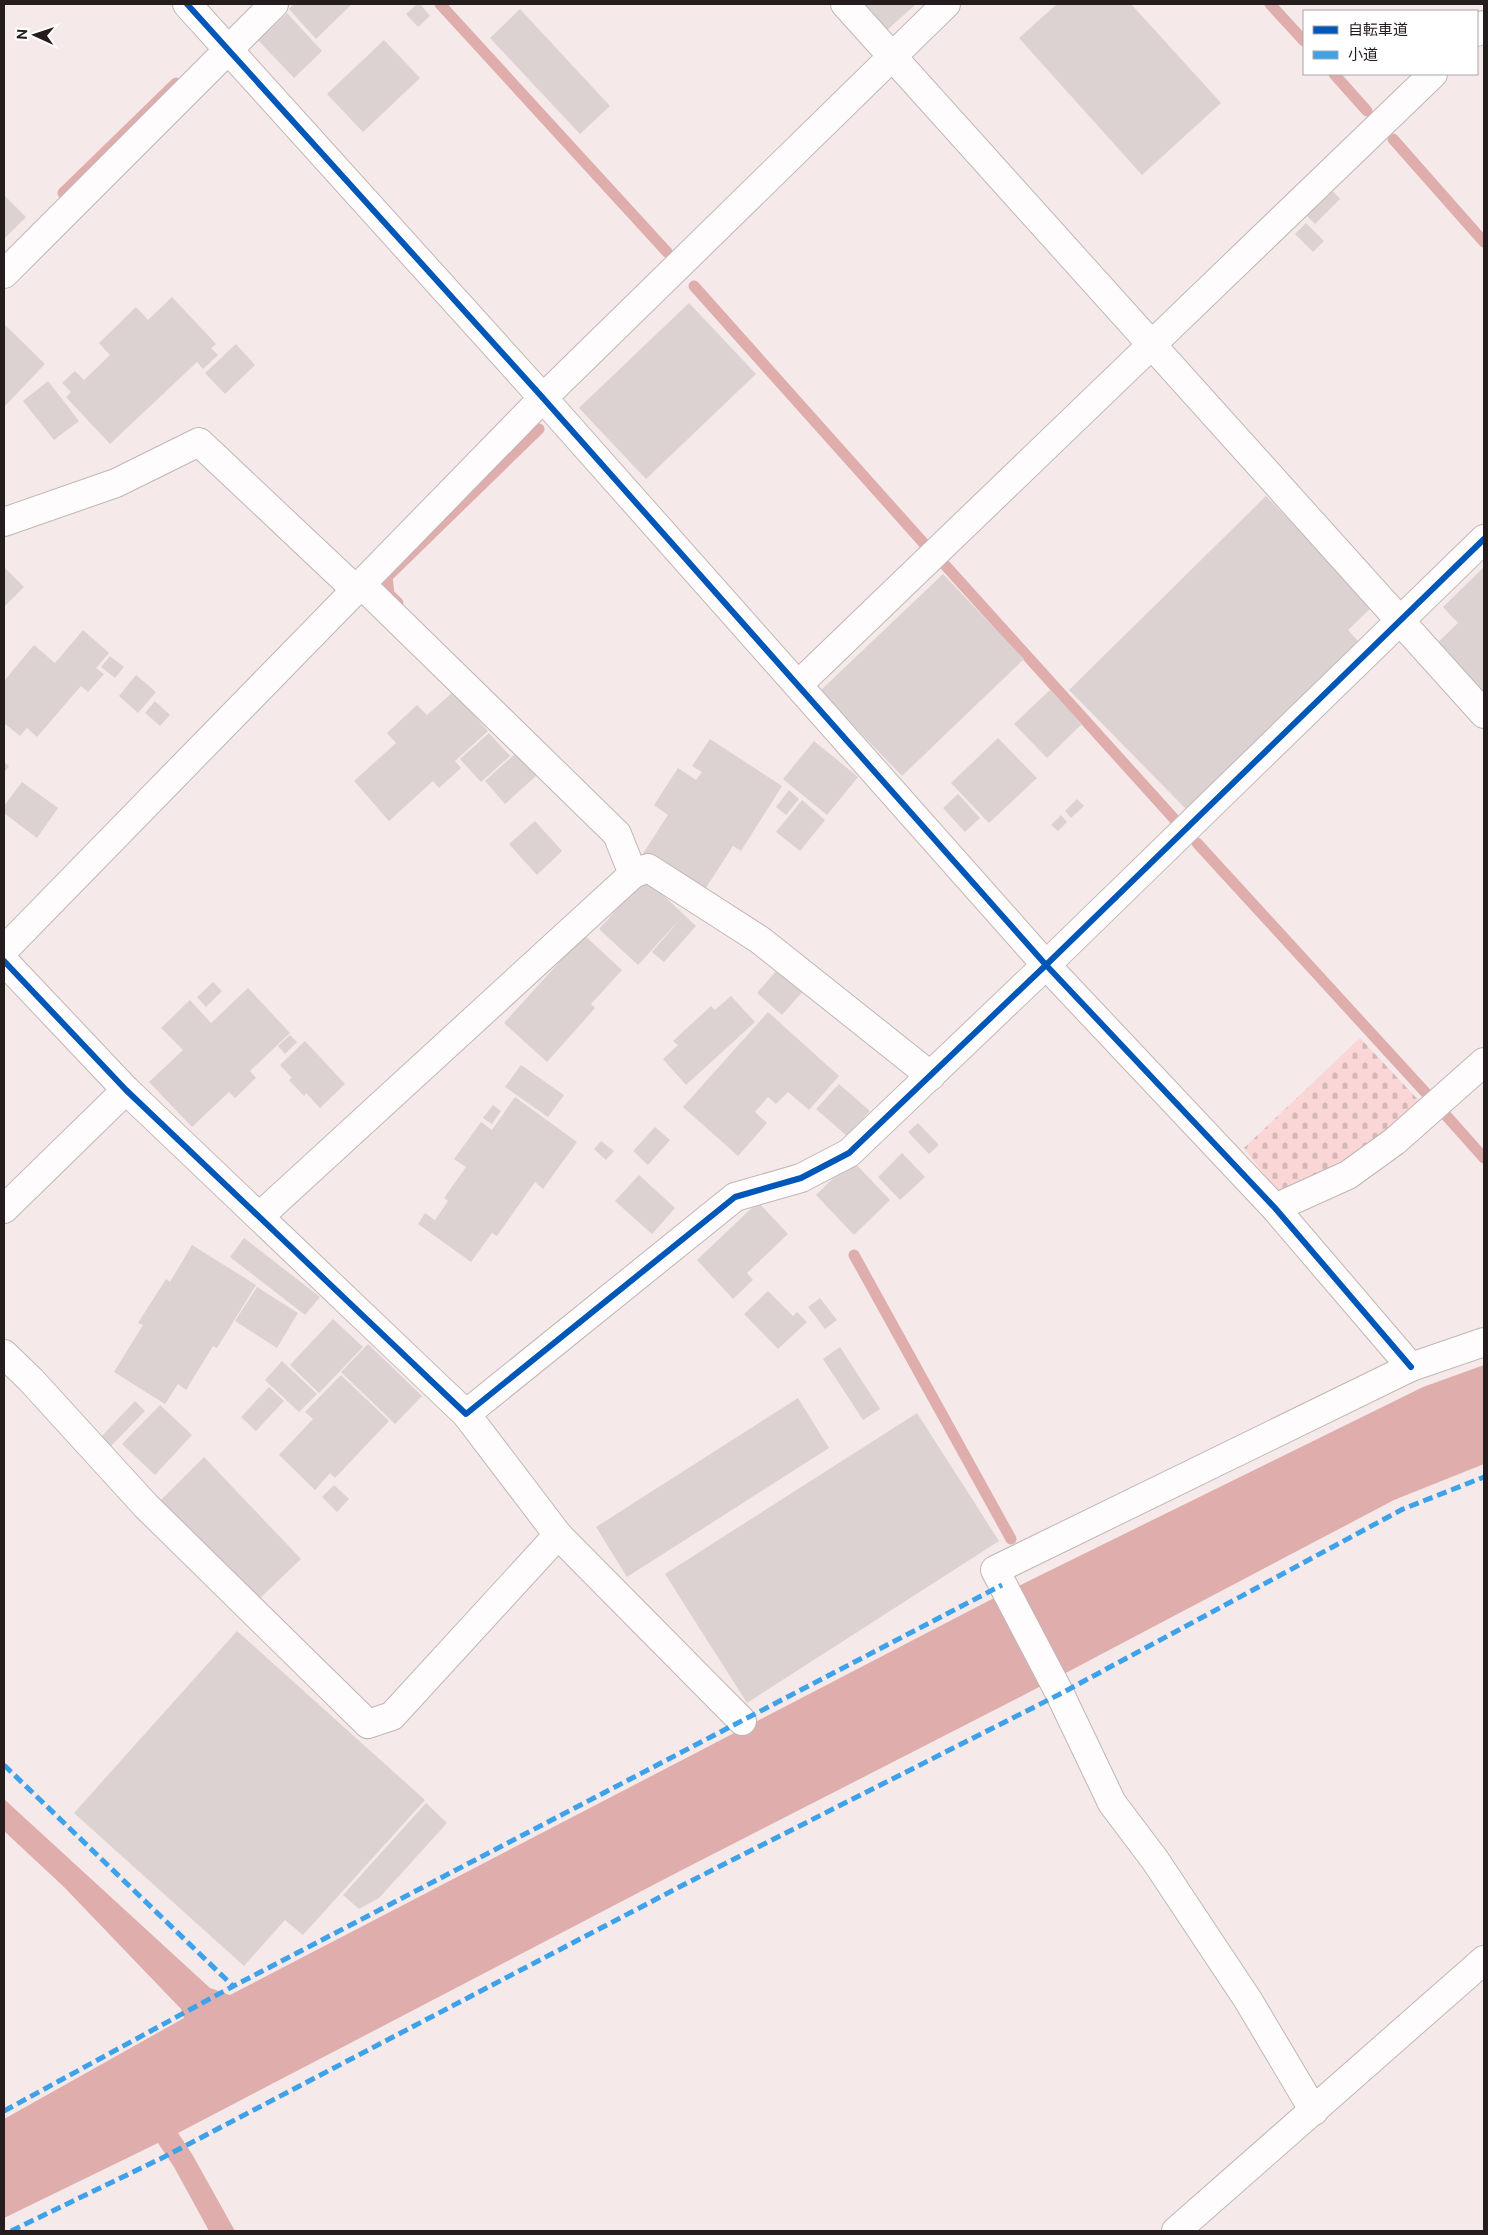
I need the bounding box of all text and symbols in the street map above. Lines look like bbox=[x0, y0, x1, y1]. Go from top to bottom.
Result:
north arrow bbox=[10, 10, 60, 60]
legend bbox=[1303, 10, 1478, 75]
text: 自転車道 bbox=[1348, 21, 1408, 38]
text: N bbox=[14, 28, 30, 40]
text: 小道 bbox=[1348, 46, 1378, 63]

